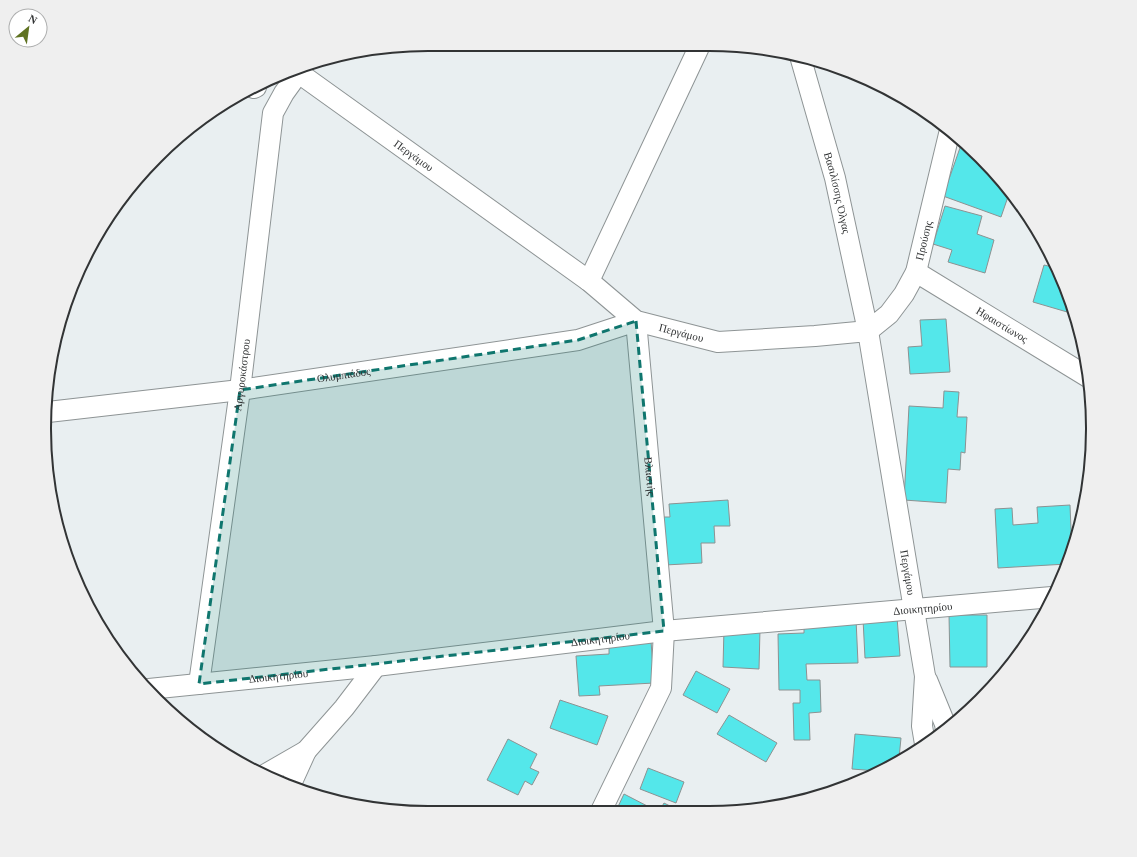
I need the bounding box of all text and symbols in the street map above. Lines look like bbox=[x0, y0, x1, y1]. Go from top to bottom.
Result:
north arrow bbox=[8, 8, 48, 48]
text: N bbox=[26, 12, 39, 26]
street label: Περγάμου bbox=[392, 137, 436, 174]
street label: Βασιλίσσης Όλγας bbox=[822, 151, 853, 235]
street label: Προύσης bbox=[913, 219, 934, 261]
street label: Ηφαιστίωνος bbox=[974, 304, 1031, 345]
street label: Περγάμου bbox=[658, 321, 705, 344]
street label: Αργυροκάστρου bbox=[231, 338, 252, 412]
street label: Ολυμπιάδος bbox=[316, 365, 372, 385]
street label: Βλαστής bbox=[642, 456, 658, 497]
street label: Περγάμου bbox=[898, 549, 918, 596]
street label: Διοικητηρίου bbox=[893, 600, 953, 617]
street label: Διοικητηρίου bbox=[570, 629, 631, 648]
street label: Διοικητηρίου bbox=[248, 667, 309, 685]

